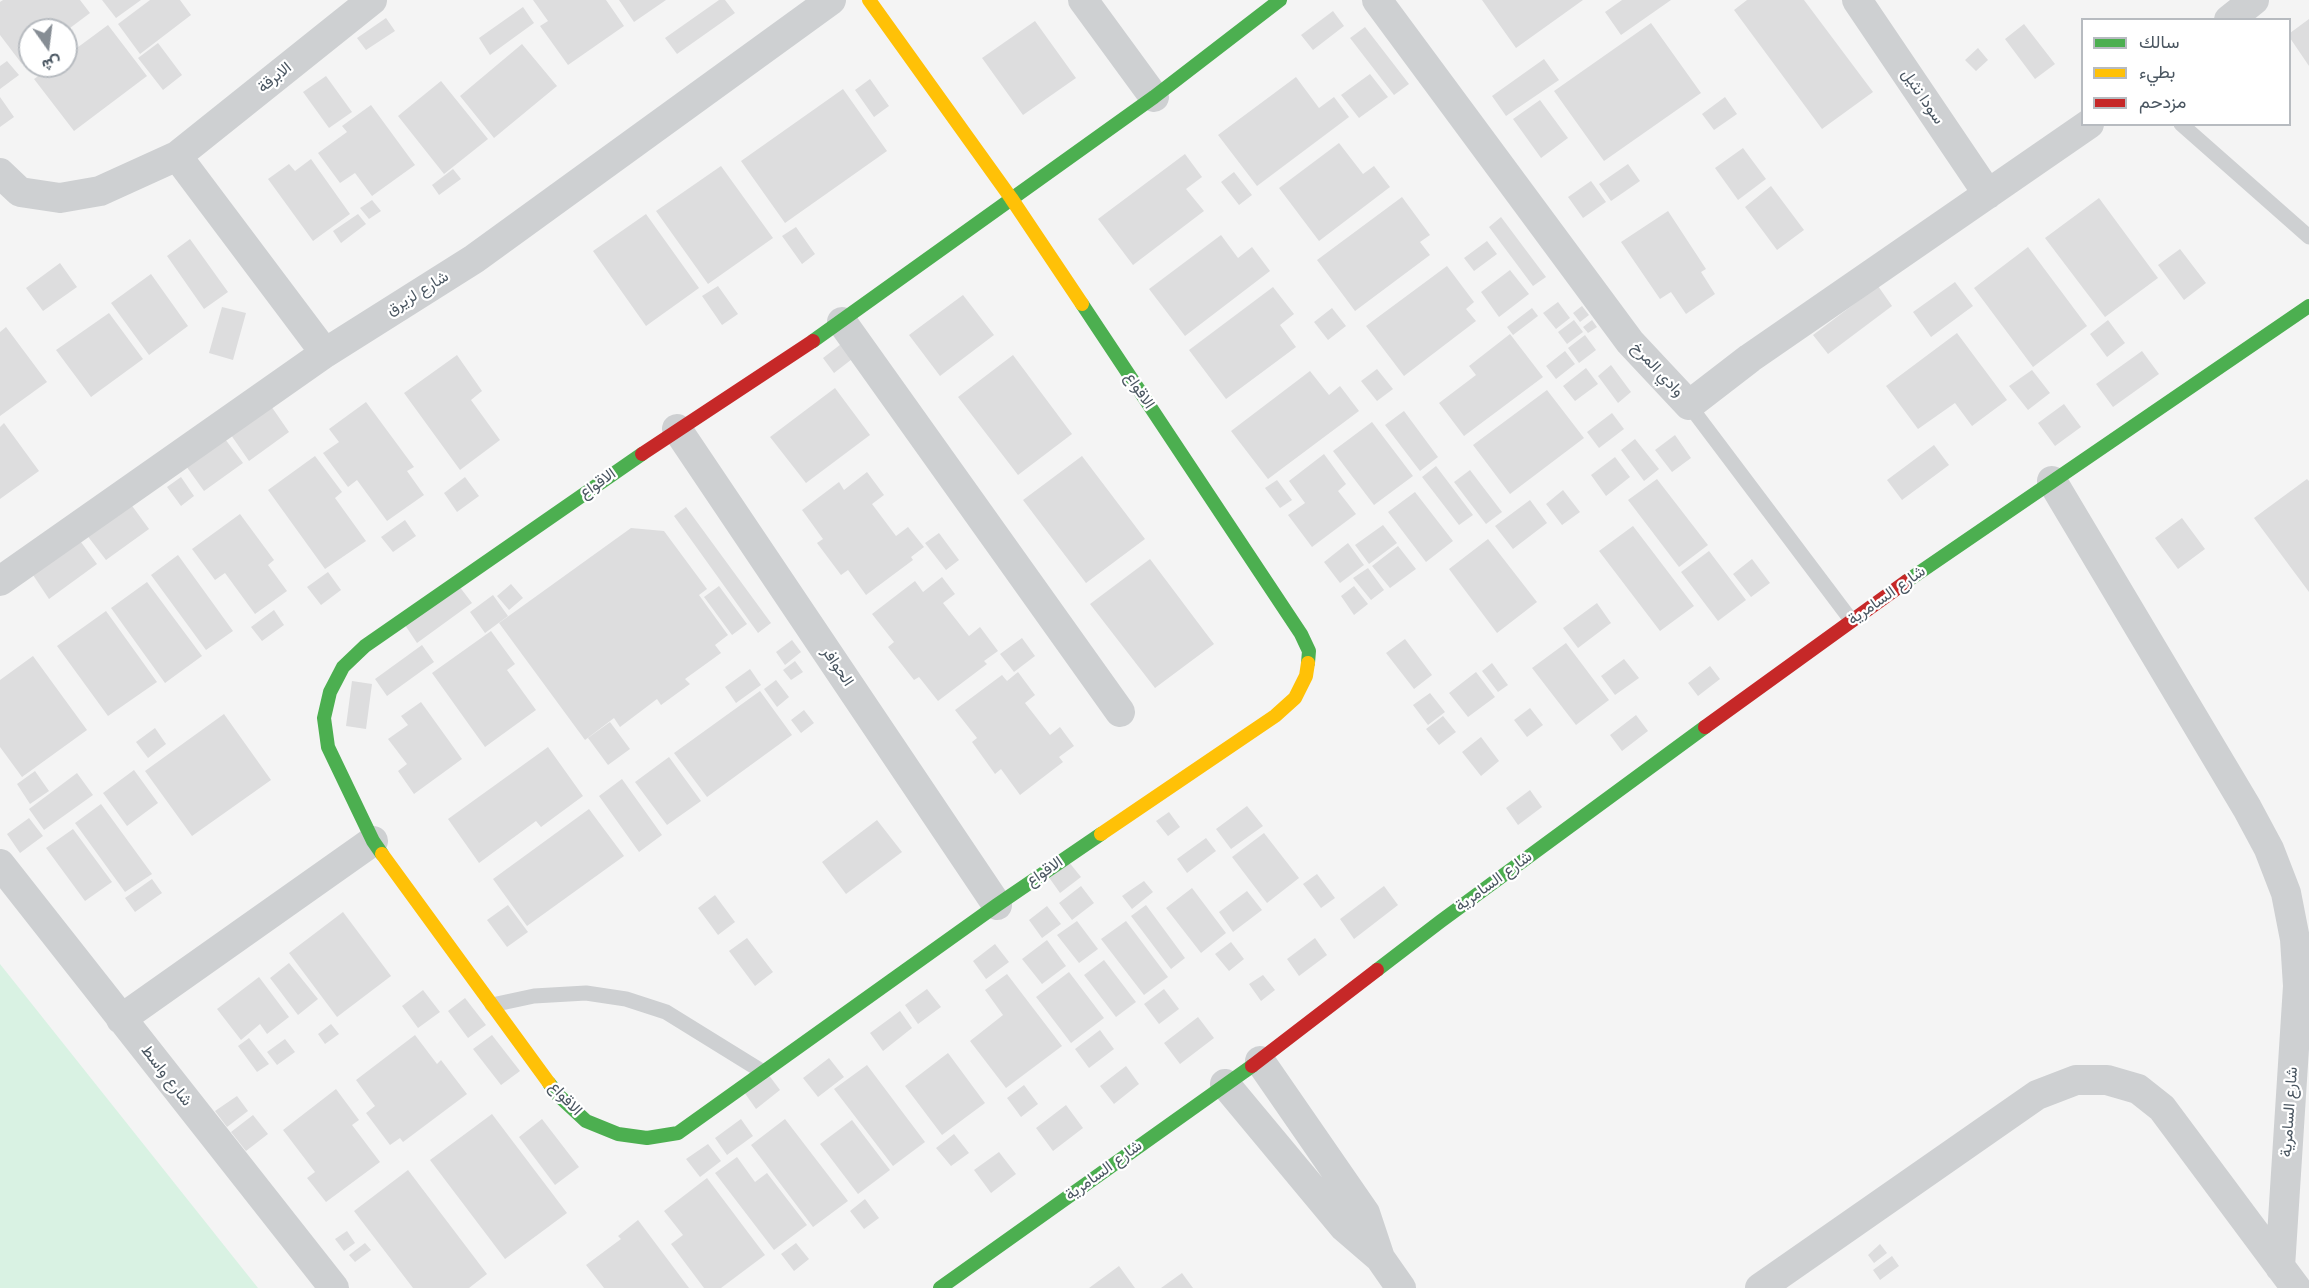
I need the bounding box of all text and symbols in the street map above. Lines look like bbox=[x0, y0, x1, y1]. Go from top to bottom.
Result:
north arrow bbox=[18, 18, 78, 78]
legend bbox=[2081, 18, 2291, 126]
text: سالك bbox=[2139, 29, 2179, 54]
text: ش bbox=[40, 51, 64, 77]
street label: الابرقة bbox=[254, 59, 296, 97]
text: بطيء bbox=[2139, 59, 2175, 84]
street label: سودا نثيل bbox=[1896, 66, 1948, 128]
text: مزدحم bbox=[2139, 89, 2186, 114]
street label: شارع لزيرق bbox=[383, 267, 453, 321]
street label: وادي المرخ bbox=[1627, 338, 1687, 402]
street label: الاقواع bbox=[1120, 369, 1158, 413]
street label: الاقواع bbox=[576, 465, 620, 503]
street label: شارع السامرية bbox=[1844, 562, 1930, 630]
street label: الحوافر bbox=[817, 644, 857, 690]
street label: شارع السامرية bbox=[1452, 848, 1536, 916]
street label: الاقواع bbox=[1023, 853, 1067, 891]
street label: شارع واسط bbox=[136, 1042, 196, 1110]
street label: شارع السامرية bbox=[2277, 1066, 2303, 1158]
street label: الاقواع bbox=[544, 1078, 586, 1120]
street label: شارع السامرية bbox=[1062, 1137, 1146, 1205]

